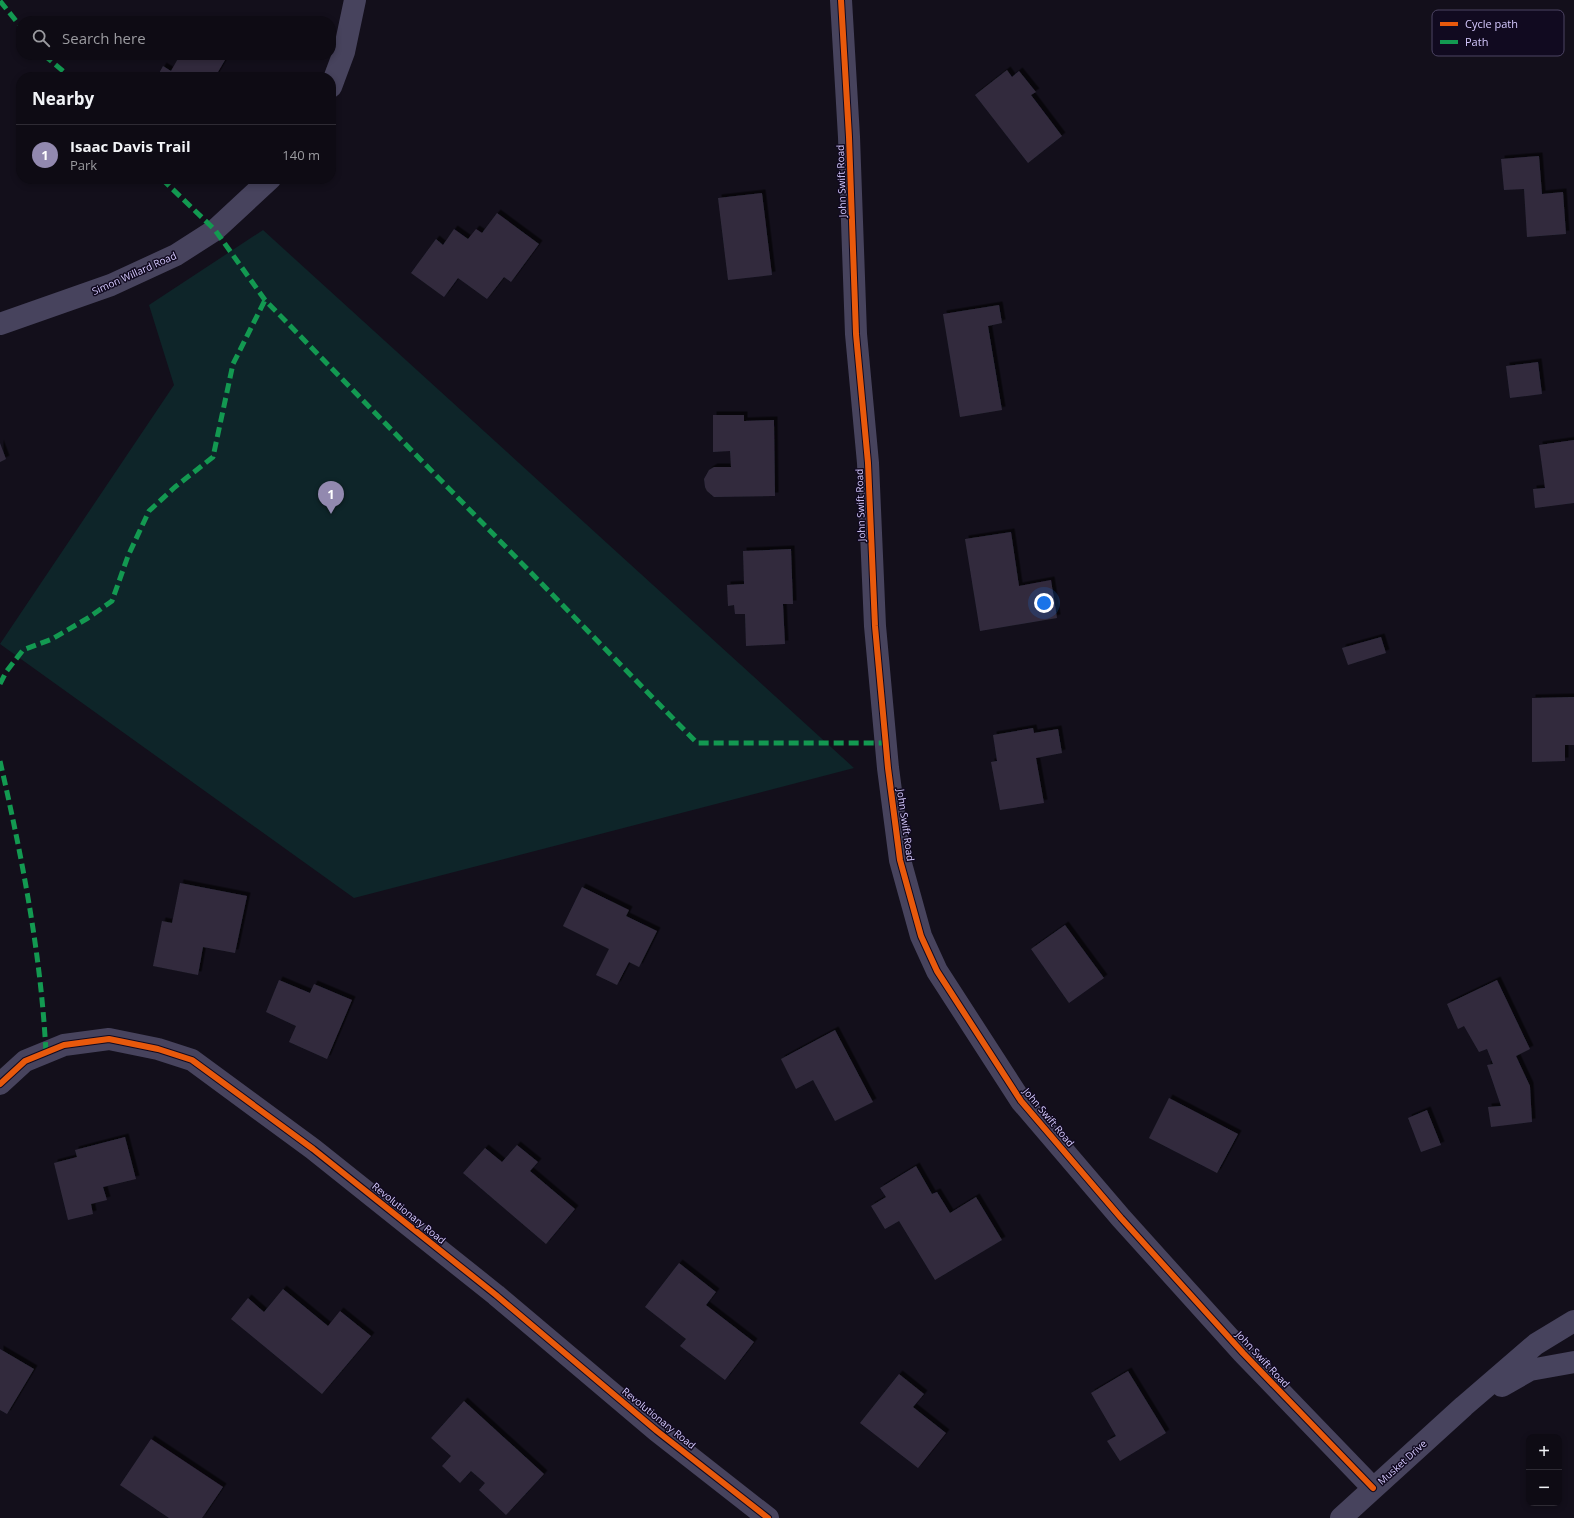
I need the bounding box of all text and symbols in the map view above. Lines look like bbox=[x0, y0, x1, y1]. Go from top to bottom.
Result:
legend bbox=[1432, 10, 1564, 56]
search box bbox=[16, 16, 336, 60]
text: Cycle path bbox=[1465, 16, 1518, 31]
icon: search bbox=[30, 27, 52, 49]
text: Search here bbox=[62, 28, 146, 48]
text: Path bbox=[1465, 34, 1488, 49]
text: Nearby bbox=[32, 87, 94, 110]
text: Isaac Davis Trail bbox=[70, 136, 191, 156]
street label: John Swift Road bbox=[833, 144, 849, 219]
text: 1 bbox=[41, 146, 49, 164]
text: 140 m bbox=[282, 146, 320, 164]
text: Park bbox=[70, 156, 97, 174]
street label: Simon Willard Road bbox=[90, 248, 178, 298]
street label: John Swift Road bbox=[852, 468, 868, 543]
pin: 1 bbox=[318, 481, 344, 514]
your location bbox=[1034, 593, 1054, 613]
street label: John Swift Road bbox=[894, 787, 918, 862]
street label: John Swift Road bbox=[1020, 1084, 1078, 1149]
street label: Revolutionary Road bbox=[369, 1179, 449, 1247]
street label: John Swift Road bbox=[1232, 1327, 1293, 1390]
street label: Revolutionary Road bbox=[619, 1384, 699, 1452]
map controls bbox=[1526, 1434, 1562, 1506]
button: + bbox=[1526, 1434, 1562, 1470]
street label: Musket Drive bbox=[1374, 1436, 1430, 1488]
button: − bbox=[1526, 1470, 1562, 1506]

